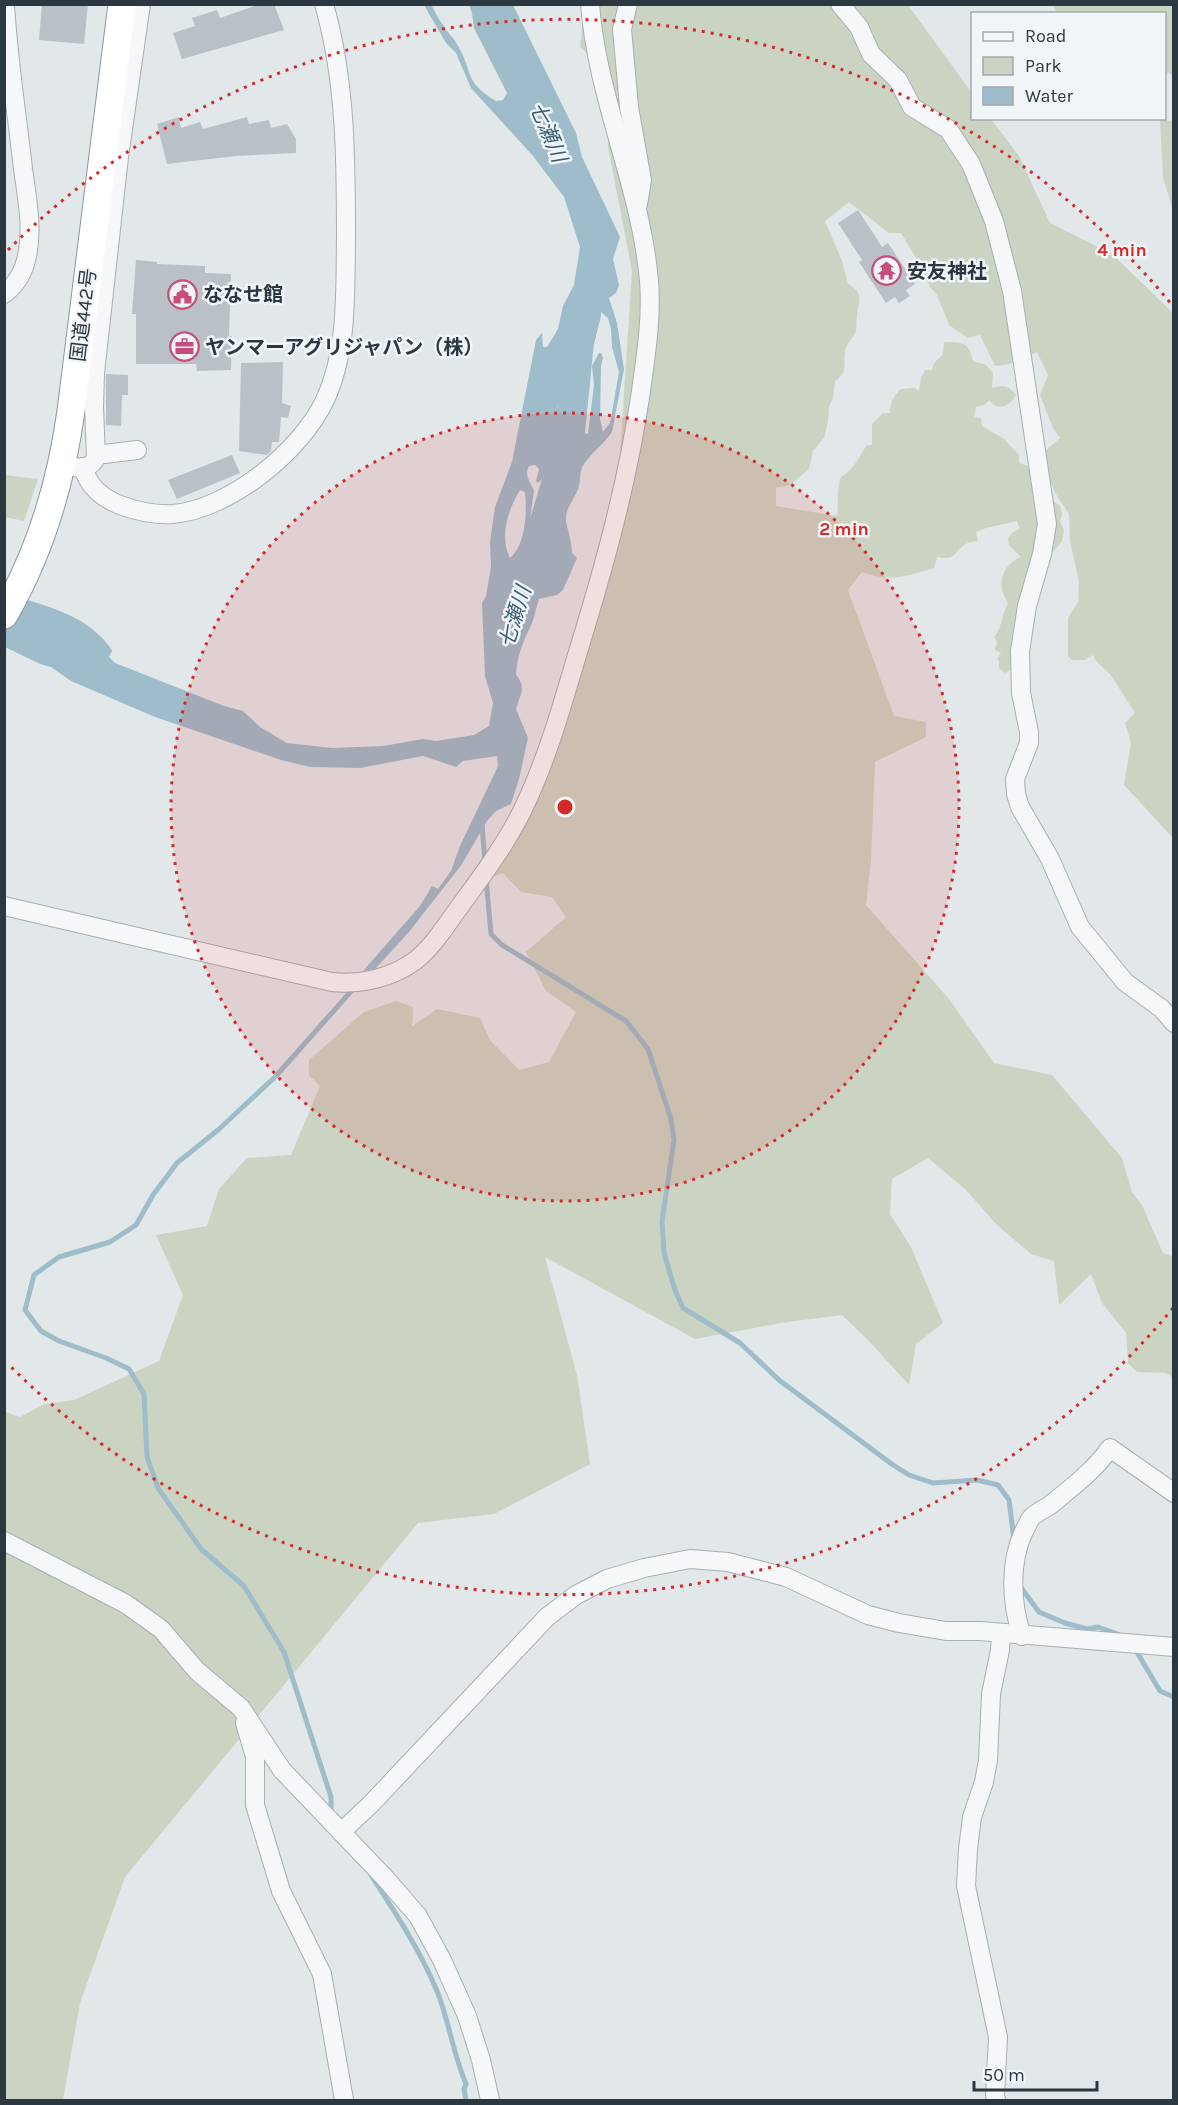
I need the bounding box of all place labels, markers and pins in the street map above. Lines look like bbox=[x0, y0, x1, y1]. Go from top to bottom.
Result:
temple icon: 安友神社 bbox=[870, 255, 902, 287]
place label: 安友神社 bbox=[907, 260, 987, 283]
public building icon: ななせ館 bbox=[166, 278, 198, 310]
place label: ななせ館 bbox=[203, 283, 283, 306]
office icon: ヤンマーアグリジャパン（株） bbox=[168, 331, 200, 363]
place label: ヤンマーアグリジャパン（株） bbox=[205, 336, 483, 359]
centre of rings bbox=[555, 797, 575, 817]

